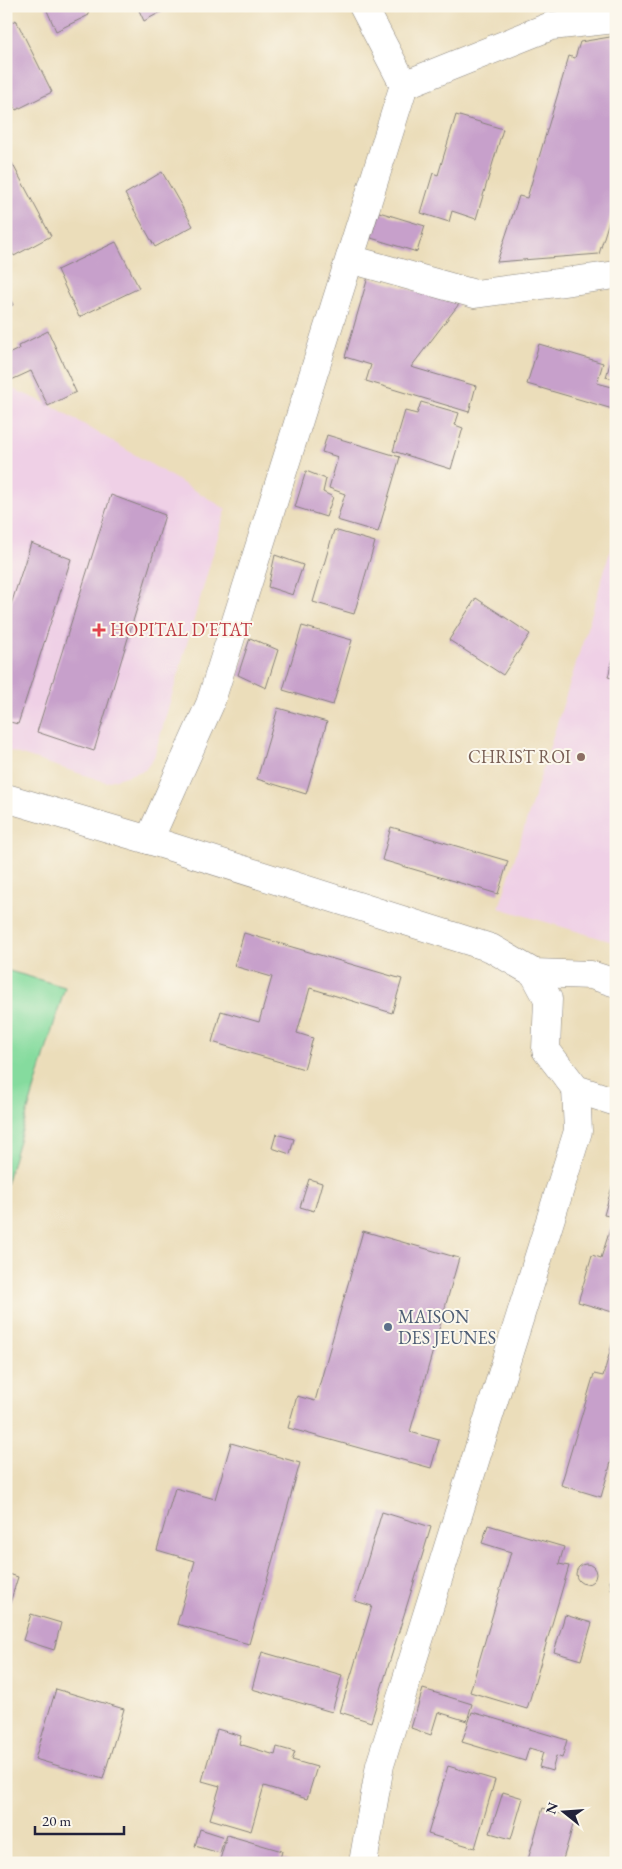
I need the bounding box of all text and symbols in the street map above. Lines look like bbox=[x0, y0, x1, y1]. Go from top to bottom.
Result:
place label: HOPITAL D'ETAT bbox=[110, 618, 253, 641]
marker: HOPITAL D'ETAT bbox=[92, 623, 106, 637]
place label: CHRIST ROI bbox=[468, 745, 571, 768]
marker: CHRIST ROI bbox=[575, 751, 587, 763]
place label: MAISON DES JEUNES bbox=[398, 1305, 496, 1349]
marker: MAISON DES JEUNES bbox=[382, 1321, 394, 1333]
north arrow bbox=[540, 1786, 590, 1836]
text: N bbox=[541, 1800, 562, 1816]
scale bar bbox=[35, 1804, 124, 1836]
text: 20 m bbox=[42, 1811, 71, 1830]

